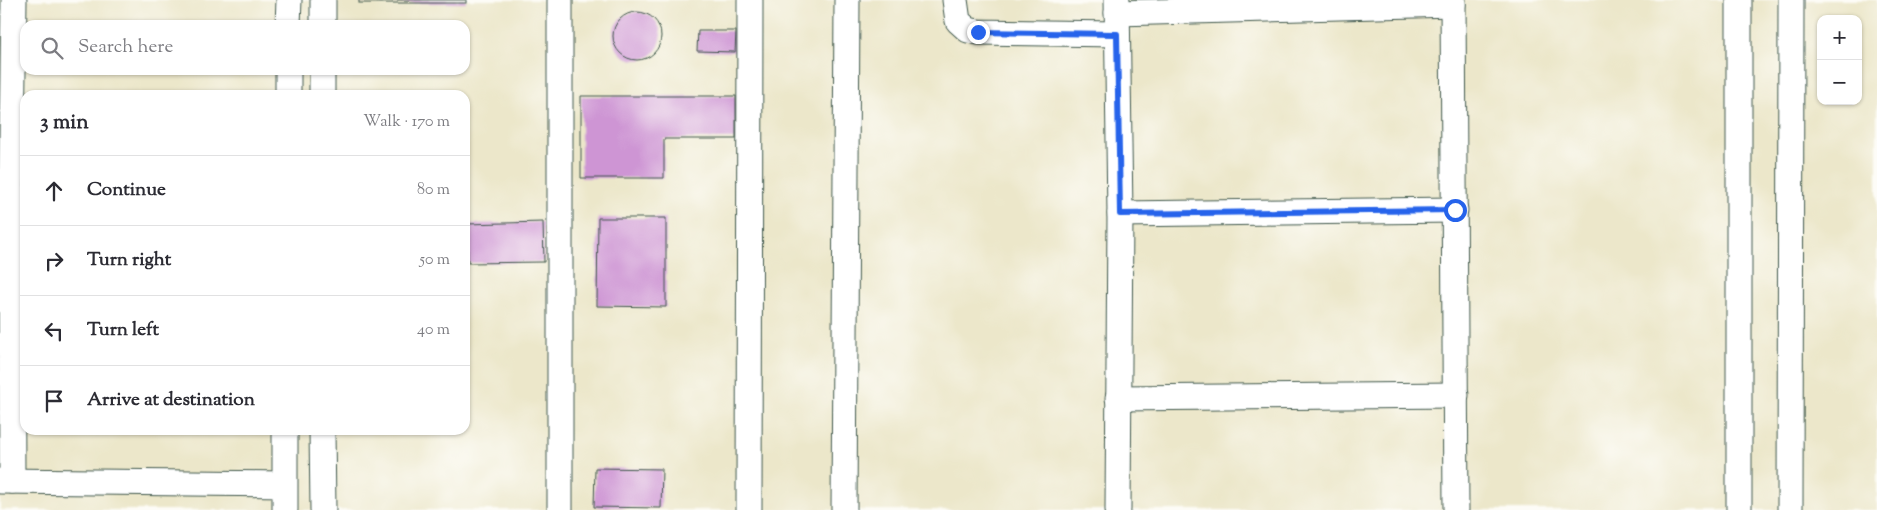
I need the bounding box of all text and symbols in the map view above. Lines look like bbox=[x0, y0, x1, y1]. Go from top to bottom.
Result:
map controls bbox=[1817, 15, 1862, 105]
button: + bbox=[1817, 15, 1862, 60]
search box bbox=[20, 20, 470, 75]
route end bbox=[967, 21, 990, 44]
icon: search bbox=[38, 34, 66, 62]
text: Search here bbox=[78, 34, 173, 61]
button: − bbox=[1817, 60, 1862, 105]
text: 3 min bbox=[40, 108, 89, 138]
text: Walk · 170 m bbox=[363, 111, 450, 134]
icon: ahead bbox=[40, 177, 68, 205]
text: Continue bbox=[87, 177, 166, 204]
text: 80 m bbox=[417, 179, 450, 202]
route start bbox=[1444, 199, 1467, 222]
icon: right bbox=[40, 247, 68, 275]
text: Turn right bbox=[87, 247, 171, 274]
text: 50 m bbox=[419, 249, 450, 272]
icon: left bbox=[40, 317, 68, 345]
text: Turn left bbox=[87, 317, 159, 344]
text: 40 m bbox=[417, 319, 450, 342]
icon: arrive bbox=[40, 387, 68, 415]
text: Arrive at destination bbox=[87, 387, 255, 414]

